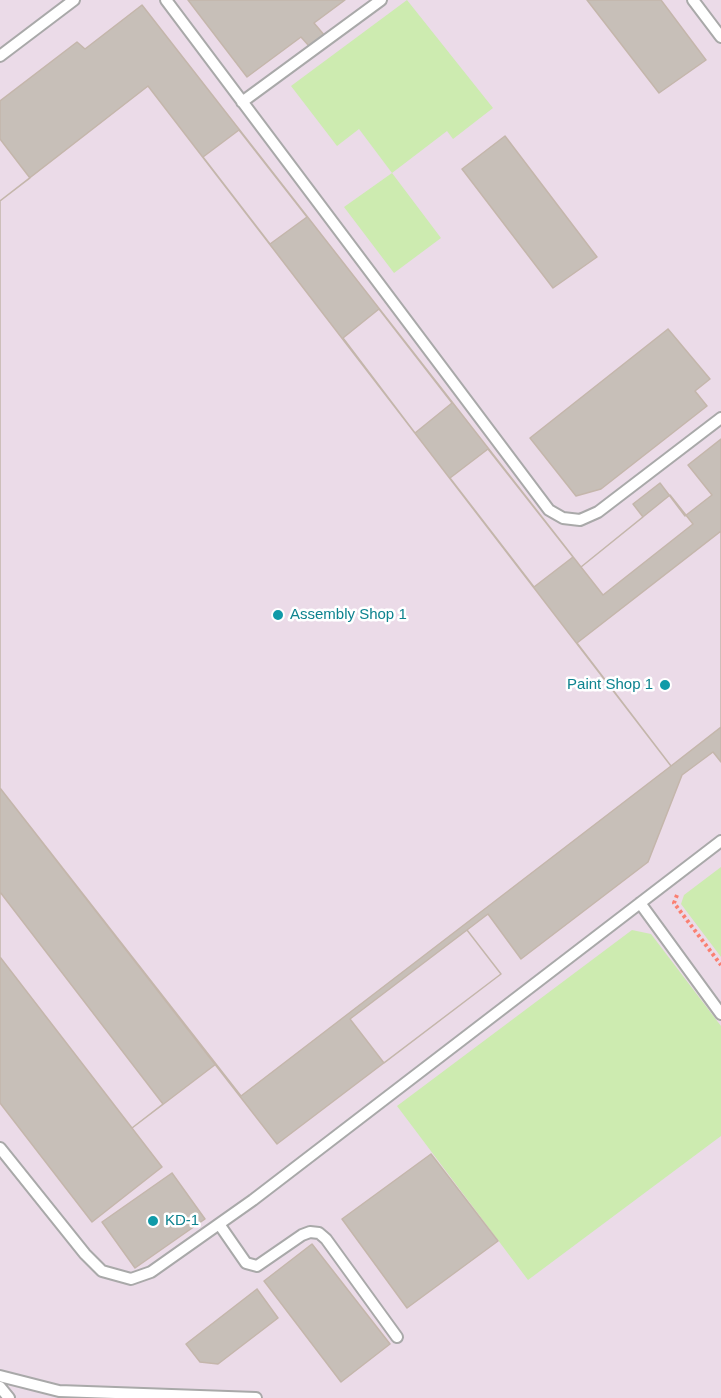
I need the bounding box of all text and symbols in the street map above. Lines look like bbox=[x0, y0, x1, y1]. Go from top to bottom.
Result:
place label: Assembly Shop 1 bbox=[290, 606, 407, 624]
marker: Assembly Shop 1 bbox=[271, 608, 285, 622]
place label: Paint Shop 1 bbox=[567, 676, 653, 694]
marker: Paint Shop 1 bbox=[658, 678, 672, 692]
place label: KD-1 bbox=[165, 1212, 199, 1230]
marker: KD-1 bbox=[146, 1214, 160, 1228]

